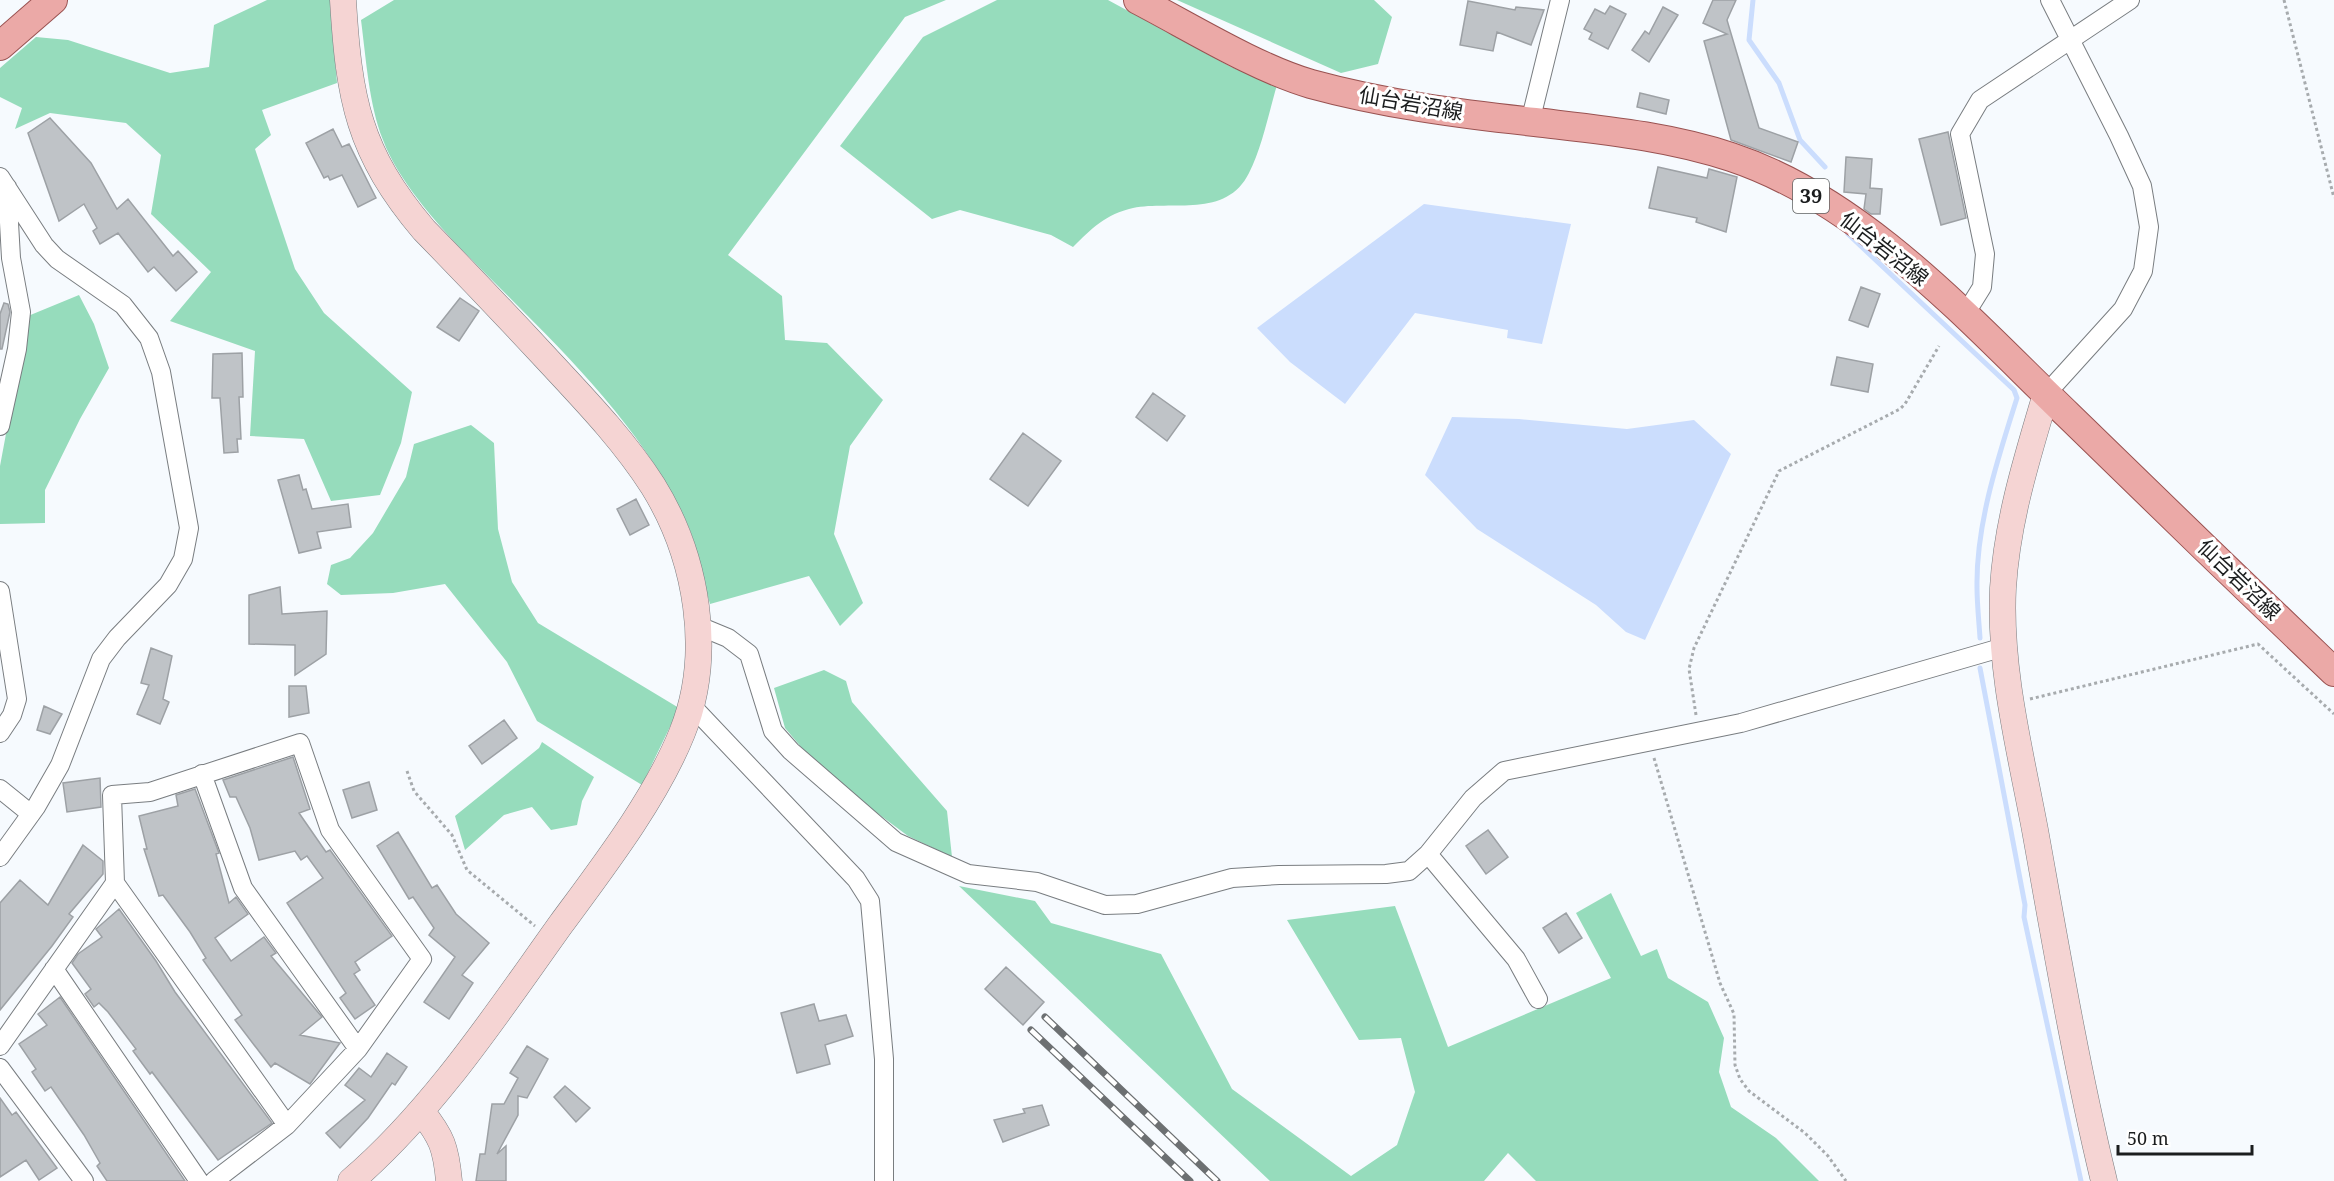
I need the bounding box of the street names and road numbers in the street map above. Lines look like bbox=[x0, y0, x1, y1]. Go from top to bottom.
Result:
street label: 仙台岩沼線 bbox=[1357, 80, 1465, 126]
road number: 39 bbox=[1793, 179, 1829, 213]
street label: 仙台岩沼線 bbox=[1835, 205, 1935, 292]
street label: 仙台岩沼線 bbox=[2192, 533, 2287, 626]

